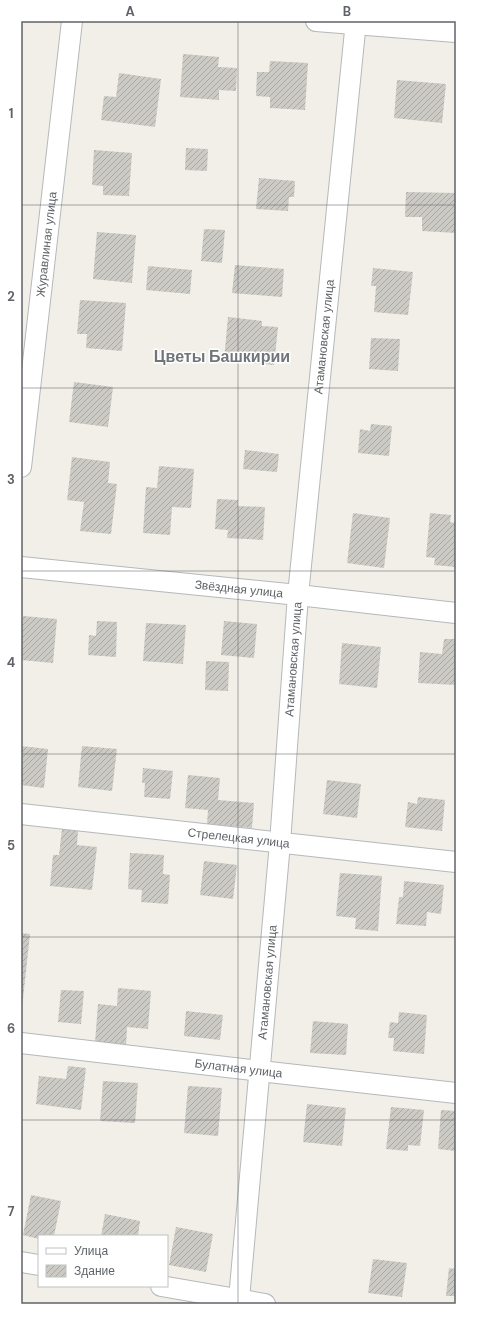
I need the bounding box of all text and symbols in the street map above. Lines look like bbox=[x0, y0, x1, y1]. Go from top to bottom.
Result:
text: A bbox=[125, 3, 135, 20]
text: B bbox=[343, 3, 351, 20]
text: 1 bbox=[9, 105, 13, 122]
street label: Журавлиная улица bbox=[32, 191, 60, 298]
street label: Атамановская улица bbox=[310, 278, 338, 395]
text: 2 bbox=[7, 288, 15, 305]
district label: Цветы Башкирии bbox=[154, 346, 290, 367]
text: 3 bbox=[7, 471, 15, 488]
street label: Звёздная улица bbox=[194, 577, 284, 601]
street label: Атамановская улица bbox=[281, 601, 306, 717]
text: 4 bbox=[7, 654, 15, 671]
street label: Стрелецкая улица bbox=[187, 824, 291, 852]
text: 5 bbox=[7, 837, 15, 854]
street label: Атамановская улица bbox=[254, 924, 281, 1040]
text: 6 bbox=[7, 1020, 15, 1037]
street label: Булатная улица bbox=[194, 1055, 284, 1082]
text: 7 bbox=[8, 1203, 15, 1220]
legend bbox=[38, 1235, 168, 1287]
text: Улица bbox=[74, 1243, 108, 1259]
text: Здание bbox=[74, 1263, 115, 1279]

